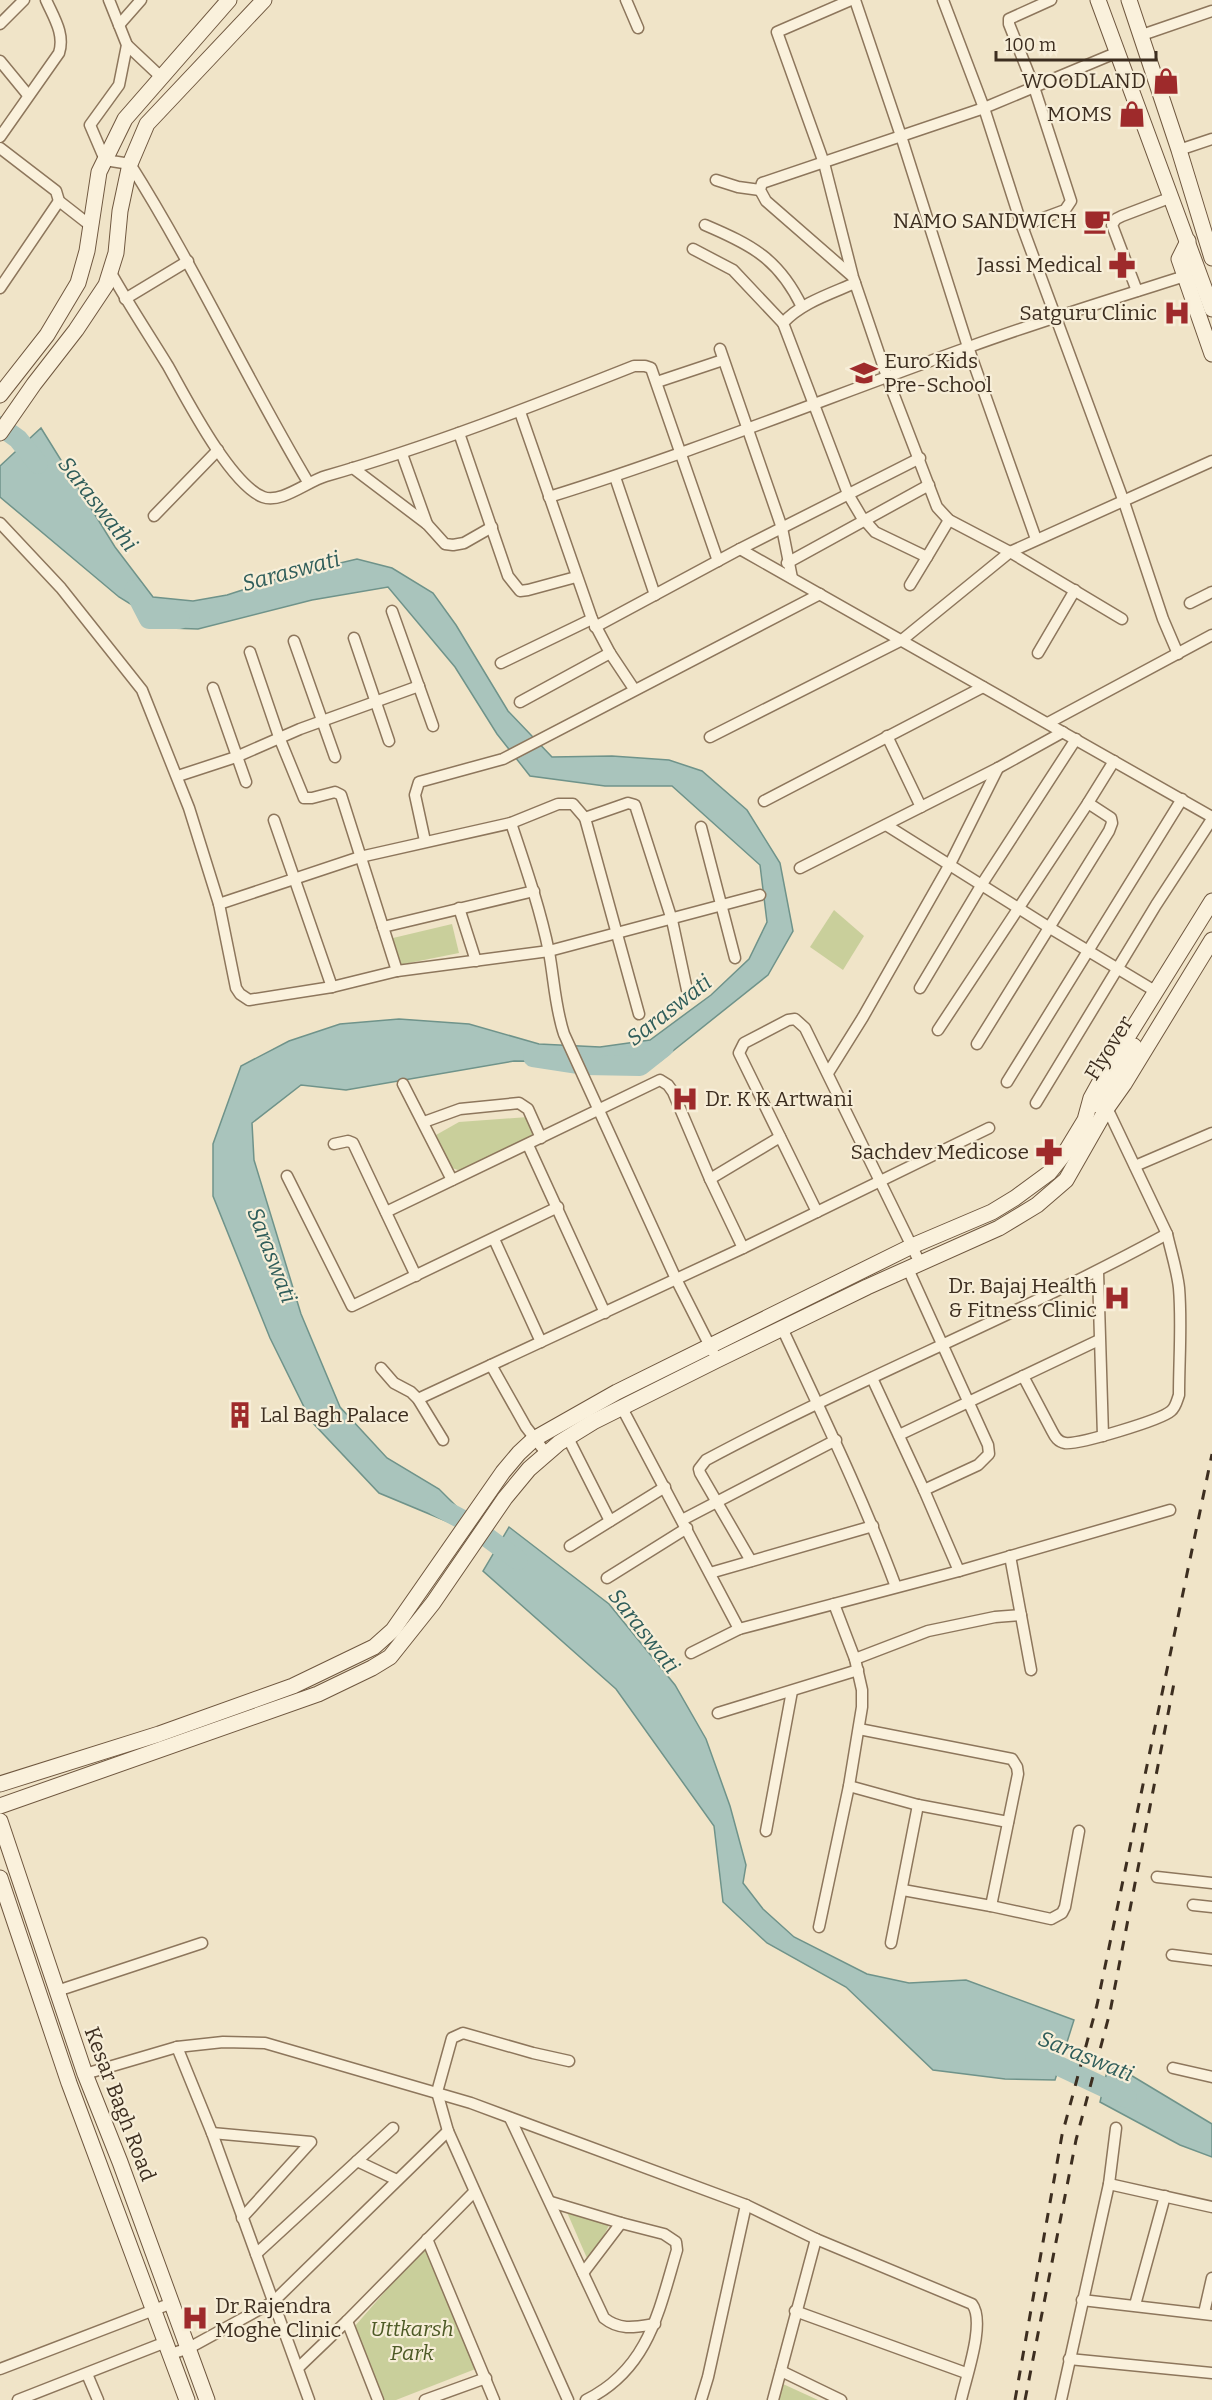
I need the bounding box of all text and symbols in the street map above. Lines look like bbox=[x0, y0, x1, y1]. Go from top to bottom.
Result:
scale bar bbox=[996, 24, 1156, 62]
text: 100 m bbox=[1005, 34, 1056, 56]
shop icon: WOODLAND bbox=[1151, 66, 1181, 96]
place label: WOODLAND bbox=[1022, 68, 1146, 94]
shop icon: MOMS bbox=[1117, 99, 1147, 129]
place label: MOMS bbox=[1047, 101, 1112, 127]
cafe icon: NAMO SANDWICH bbox=[1082, 206, 1112, 236]
place label: NAMO SANDWICH bbox=[893, 208, 1077, 234]
pharmacy icon: Jassi Medical bbox=[1107, 250, 1137, 280]
place label: Jassi Medical bbox=[976, 252, 1102, 278]
hospital icon: Satguru Clinic bbox=[1162, 298, 1192, 328]
place label: Satguru Clinic bbox=[1019, 300, 1157, 326]
place label: Euro Kids Pre-School bbox=[884, 348, 992, 398]
school or university icon: Euro Kids Pre-School bbox=[849, 358, 879, 388]
water label: Saraswathi bbox=[53, 451, 143, 557]
water label: Saraswati bbox=[239, 545, 343, 597]
water label: Saraswati bbox=[621, 968, 717, 1052]
street label: Flyover bbox=[1079, 1011, 1139, 1085]
hospital icon: Dr. K K Artwani bbox=[670, 1084, 700, 1114]
place label: Dr. K K Artwani bbox=[705, 1086, 853, 1112]
pharmacy icon: Sachdev Medicose bbox=[1034, 1137, 1064, 1167]
place label: Sachdev Medicose bbox=[851, 1139, 1029, 1165]
water label: Saraswati bbox=[241, 1203, 303, 1307]
place label: Dr. Bajaj Health & Fitness Clinic bbox=[948, 1273, 1097, 1323]
hospital icon: Dr. Bajaj Health & Fitness Clinic bbox=[1102, 1283, 1132, 1313]
building icon: Lal Bagh Palace bbox=[225, 1400, 255, 1430]
place label: Lal Bagh Palace bbox=[260, 1402, 409, 1428]
water label: Saraswati bbox=[602, 1583, 686, 1679]
street label: Kesar Bagh Road bbox=[79, 2023, 161, 2185]
water label: Saraswati bbox=[1034, 2025, 1138, 2087]
place label: Dr Rajendra Moghe Clinic bbox=[215, 2293, 341, 2343]
hospital icon: Dr Rajendra Moghe Clinic bbox=[180, 2303, 210, 2333]
park label: Uttkarsh Park bbox=[370, 2316, 454, 2366]

